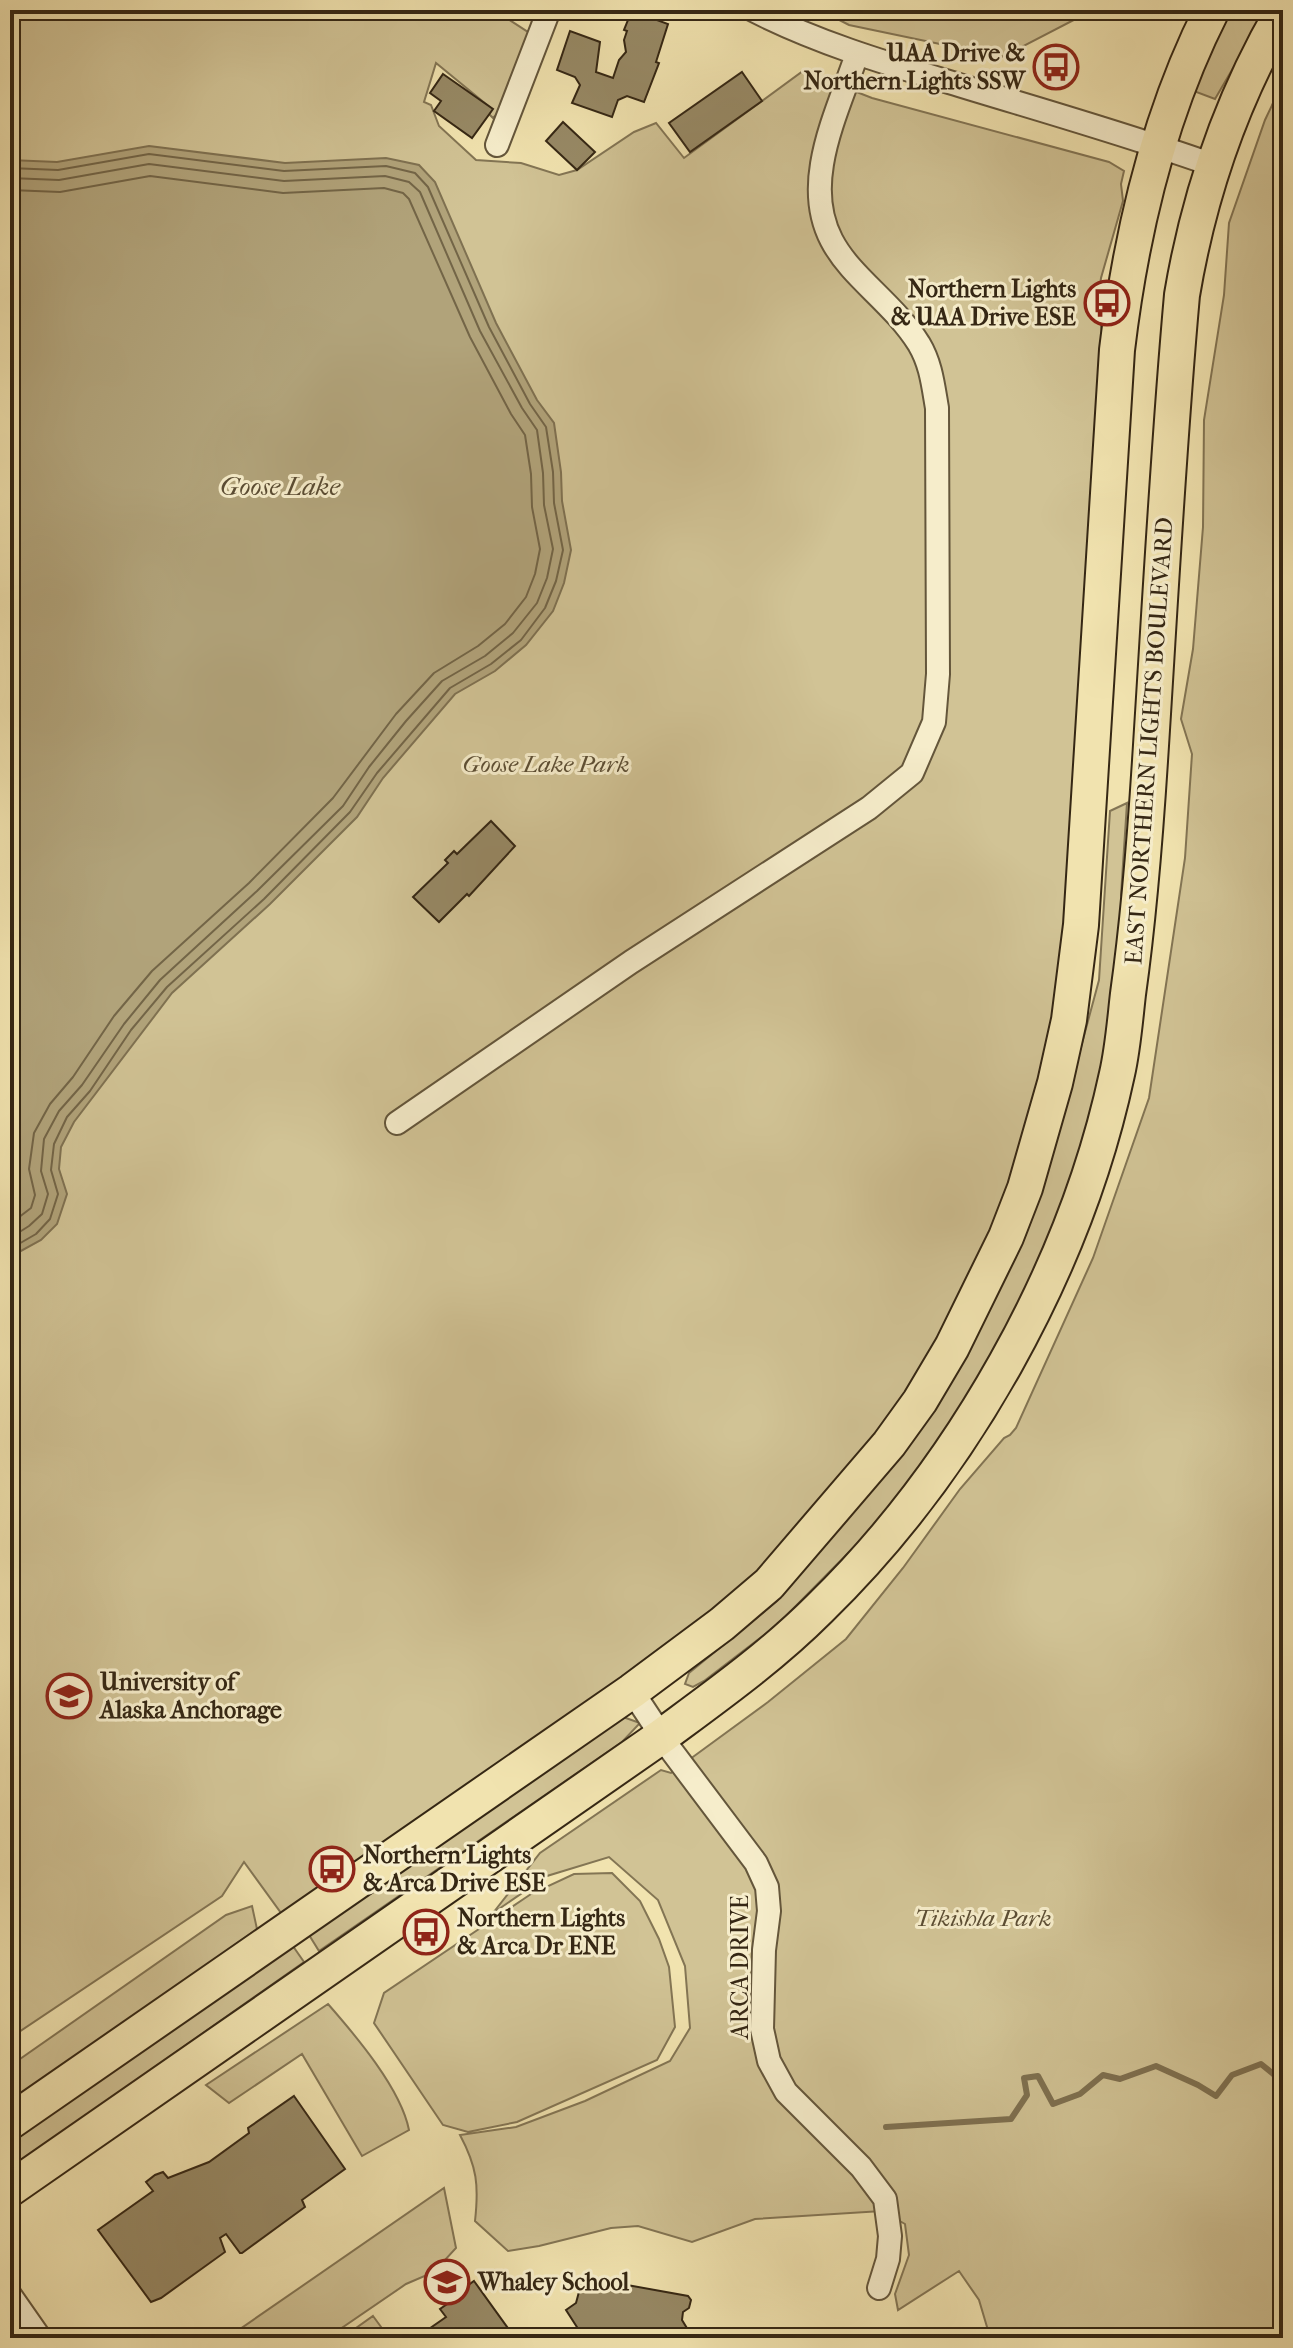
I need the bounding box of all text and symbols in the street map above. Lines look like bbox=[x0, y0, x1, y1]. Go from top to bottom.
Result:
place label: UAA Drive & Northern Lights SSW bbox=[803, 39, 1026, 95]
bus stop icon: UAA Drive & Northern Lights SSW bbox=[1032, 43, 1080, 91]
place label: Northern Lights & UAA Drive ESE bbox=[891, 275, 1076, 331]
bus stop icon: Northern Lights & UAA Drive ESE bbox=[1083, 279, 1131, 327]
water label: Goose Lake bbox=[220, 471, 341, 502]
street label: EAST NORTHERN LIGHTS BOULEVARD bbox=[1119, 516, 1179, 966]
park label: Goose Lake Park bbox=[463, 750, 629, 778]
place label: University of Alaska Anchorage bbox=[98, 1668, 282, 1724]
school or university icon: University of Alaska Anchorage bbox=[45, 1672, 93, 1720]
place label: Northern Lights & Arca Drive ESE bbox=[363, 1841, 546, 1897]
bus stop icon: Northern Lights & Arca Drive ESE bbox=[308, 1845, 356, 1893]
street label: ARCA DRIVE bbox=[726, 1895, 754, 2040]
place label: Northern Lights & Arca Dr ENE bbox=[457, 1904, 625, 1960]
park label: Tikishla Park bbox=[915, 1904, 1051, 1932]
bus stop icon: Northern Lights & Arca Dr ENE bbox=[402, 1908, 450, 1956]
school or university icon: Whaley School bbox=[423, 2258, 471, 2306]
place label: Whaley School bbox=[477, 2268, 629, 2296]

